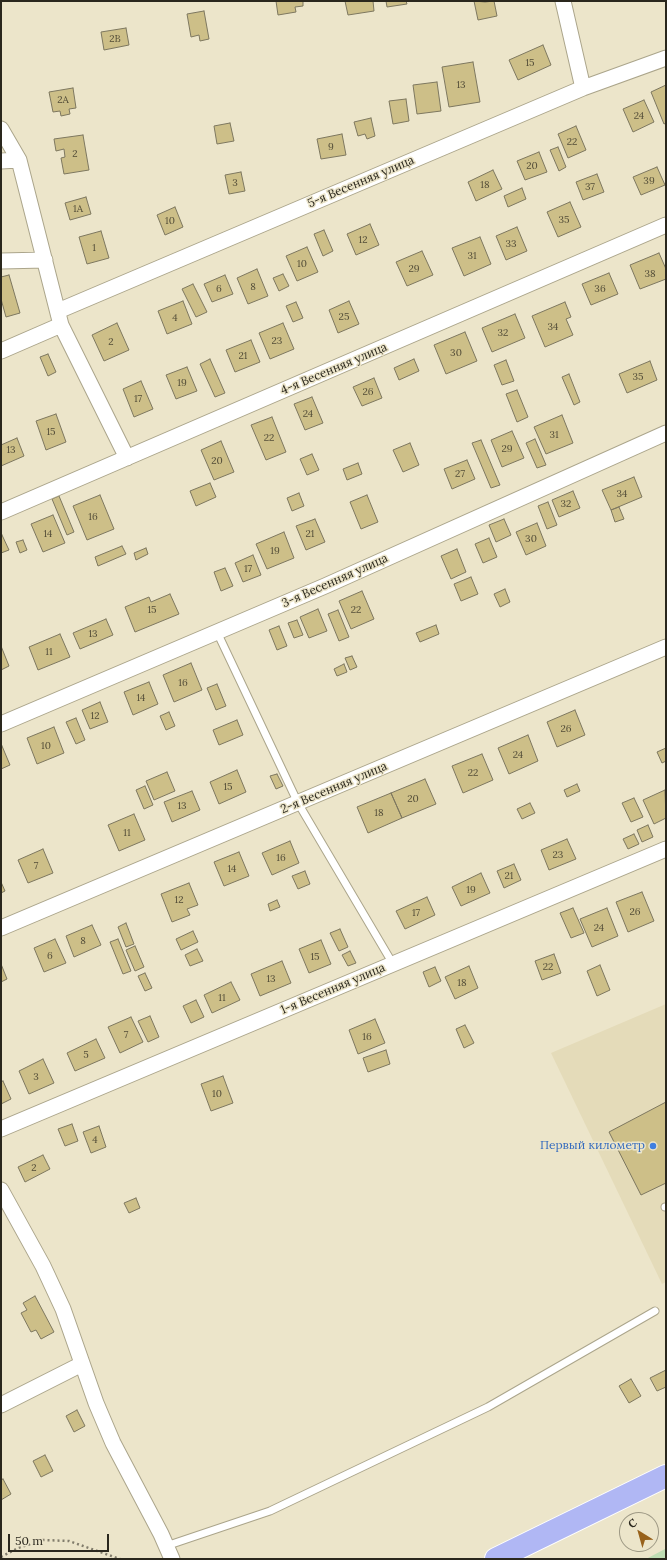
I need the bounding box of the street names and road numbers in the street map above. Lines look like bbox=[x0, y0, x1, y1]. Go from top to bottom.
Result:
street label: 5-я Весенняя улица bbox=[305, 153, 417, 211]
street label: 4-я Весенняя улица bbox=[279, 340, 389, 398]
street label: 3-я Весенняя улица bbox=[280, 551, 390, 611]
street label: 2-я Весенняя улица bbox=[279, 759, 389, 817]
street label: 1-я Весенняя улица bbox=[279, 960, 387, 1018]

